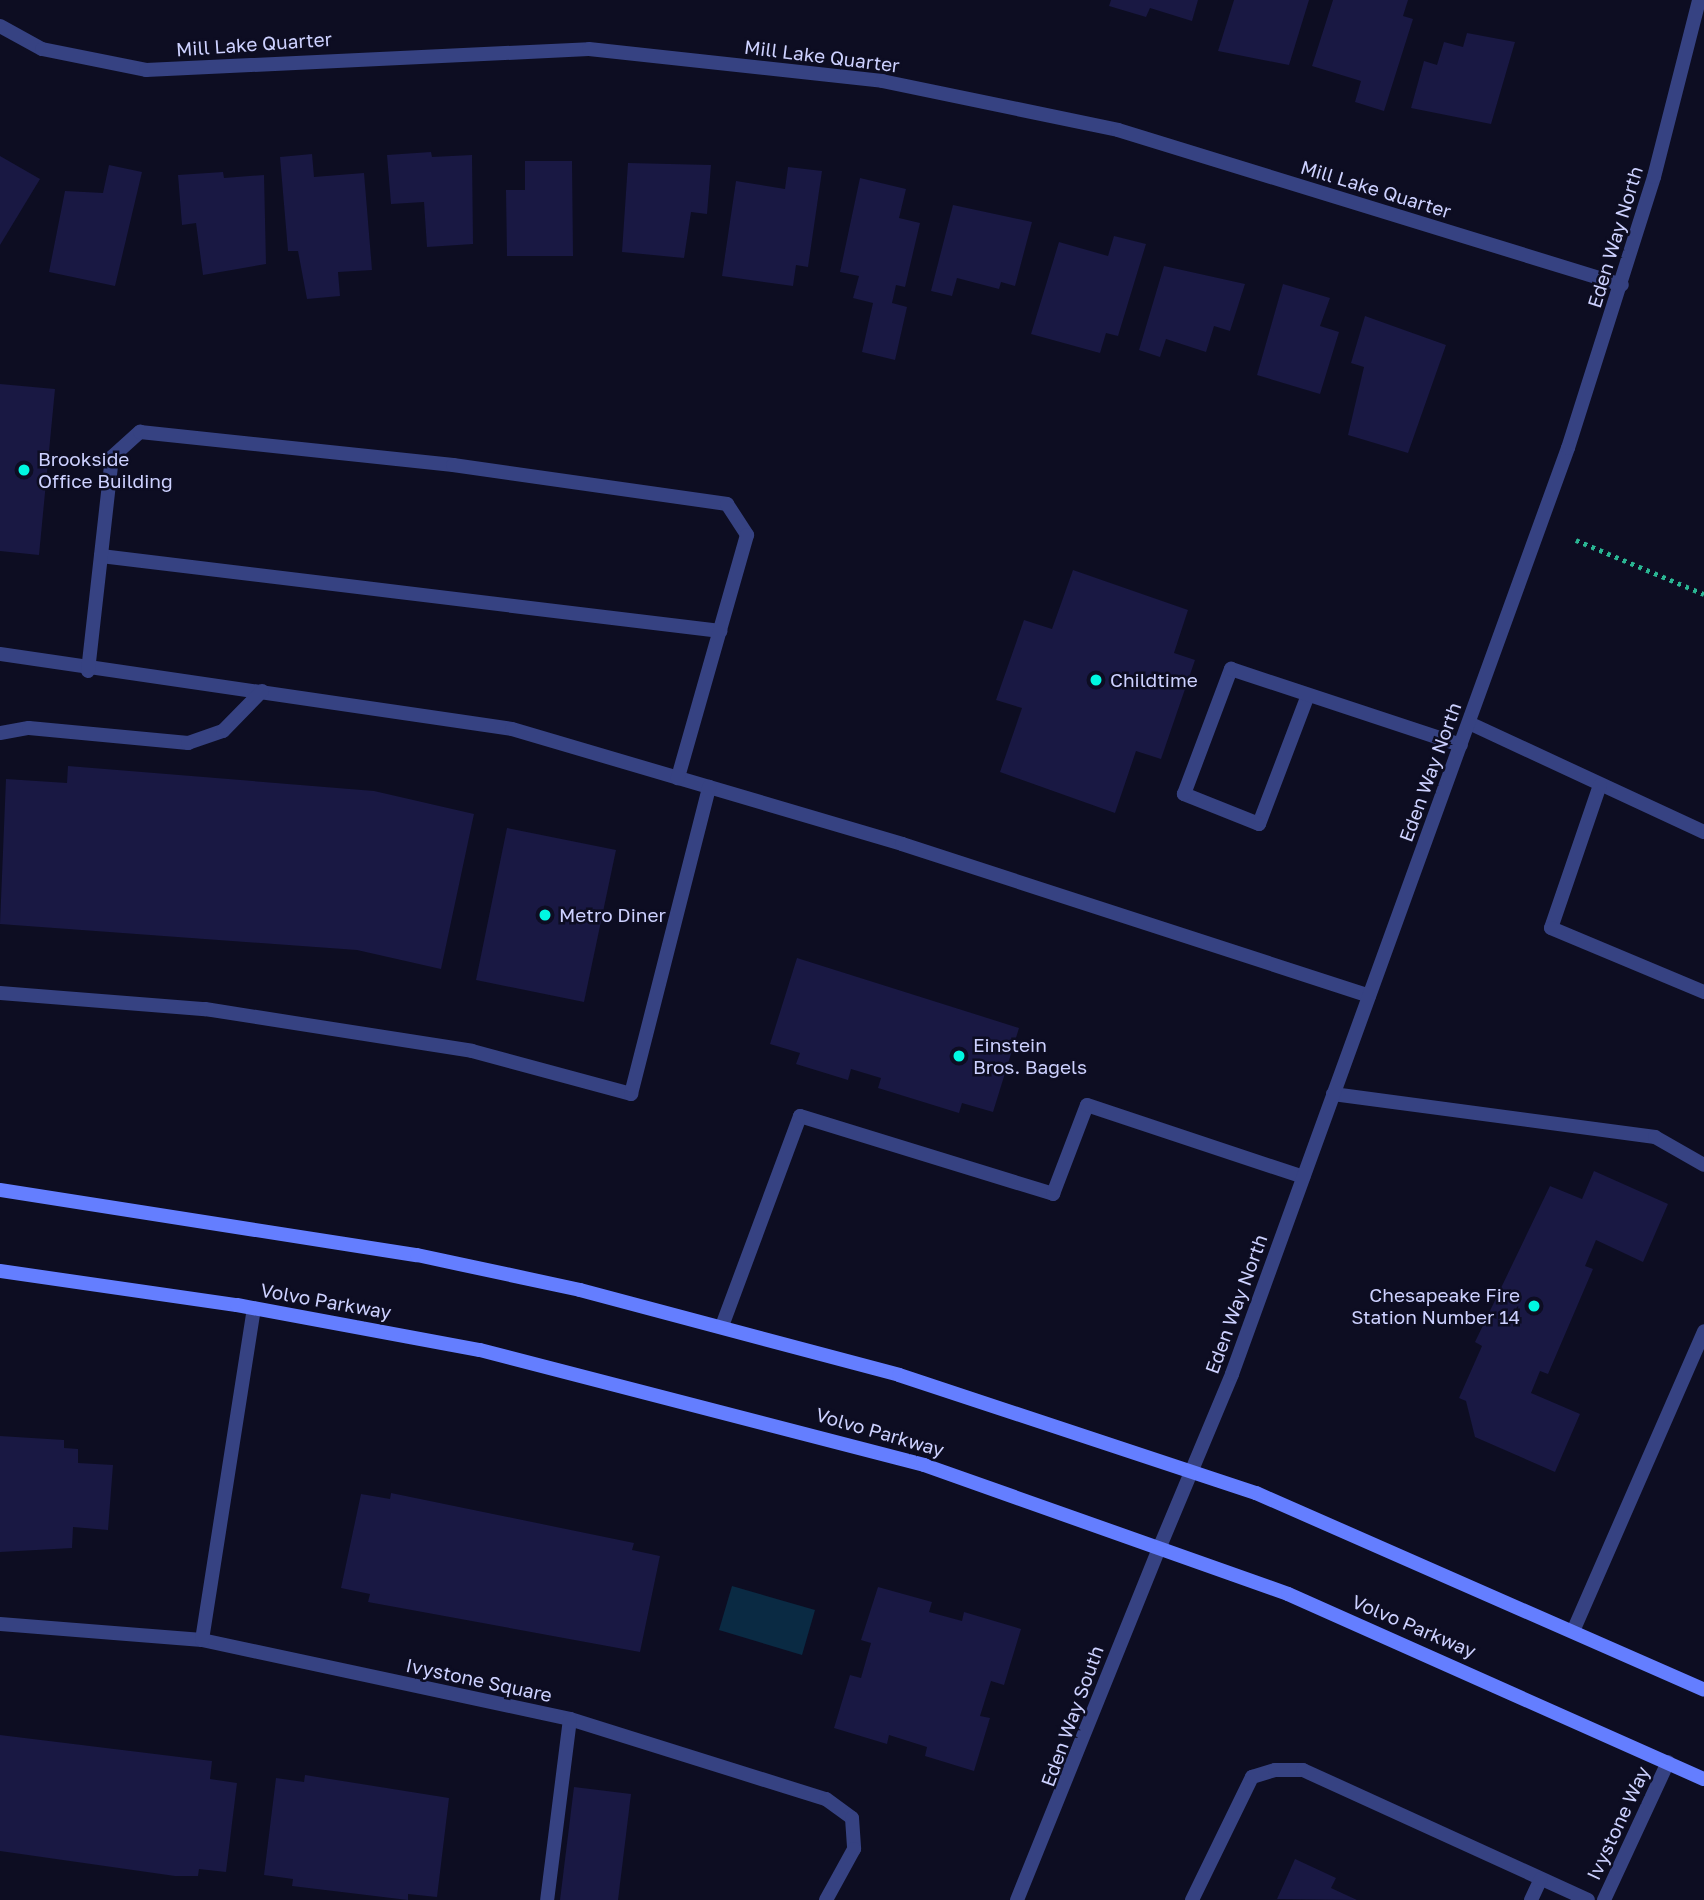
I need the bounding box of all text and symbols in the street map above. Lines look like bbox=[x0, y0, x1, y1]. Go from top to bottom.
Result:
street label: Mill Lake Quarter bbox=[175, 27, 333, 61]
street label: Mill Lake Quarter bbox=[743, 35, 901, 77]
street label: Mill Lake Quarter bbox=[1298, 155, 1454, 223]
street label: Eden Way North bbox=[1583, 164, 1647, 310]
place label: Brookside Office Building bbox=[38, 448, 173, 492]
marker: Brookside Office Building bbox=[16, 462, 32, 478]
place label: Childtime bbox=[1110, 669, 1198, 691]
marker: Childtime bbox=[1088, 672, 1104, 688]
street label: Eden Way North bbox=[1394, 699, 1466, 845]
place label: Metro Diner bbox=[559, 904, 666, 926]
marker: Metro Diner bbox=[537, 907, 553, 923]
place label: Einstein Bros. Bagels bbox=[973, 1034, 1087, 1078]
marker: Einstein Bros. Bagels bbox=[951, 1048, 967, 1064]
street label: Eden Way North bbox=[1200, 1231, 1272, 1377]
street label: Volvo Parkway bbox=[259, 1278, 393, 1324]
place label: Chesapeake Fire Station Number 14 bbox=[1351, 1284, 1520, 1328]
marker: Chesapeake Fire Station Number 14 bbox=[1526, 1298, 1542, 1314]
street label: Volvo Parkway bbox=[813, 1403, 947, 1461]
street label: Volvo Parkway bbox=[1349, 1590, 1479, 1662]
street label: Eden Way South bbox=[1036, 1643, 1108, 1789]
street label: Ivystone Square bbox=[404, 1653, 554, 1707]
street label: Ivystone Way bbox=[1582, 1763, 1654, 1883]

